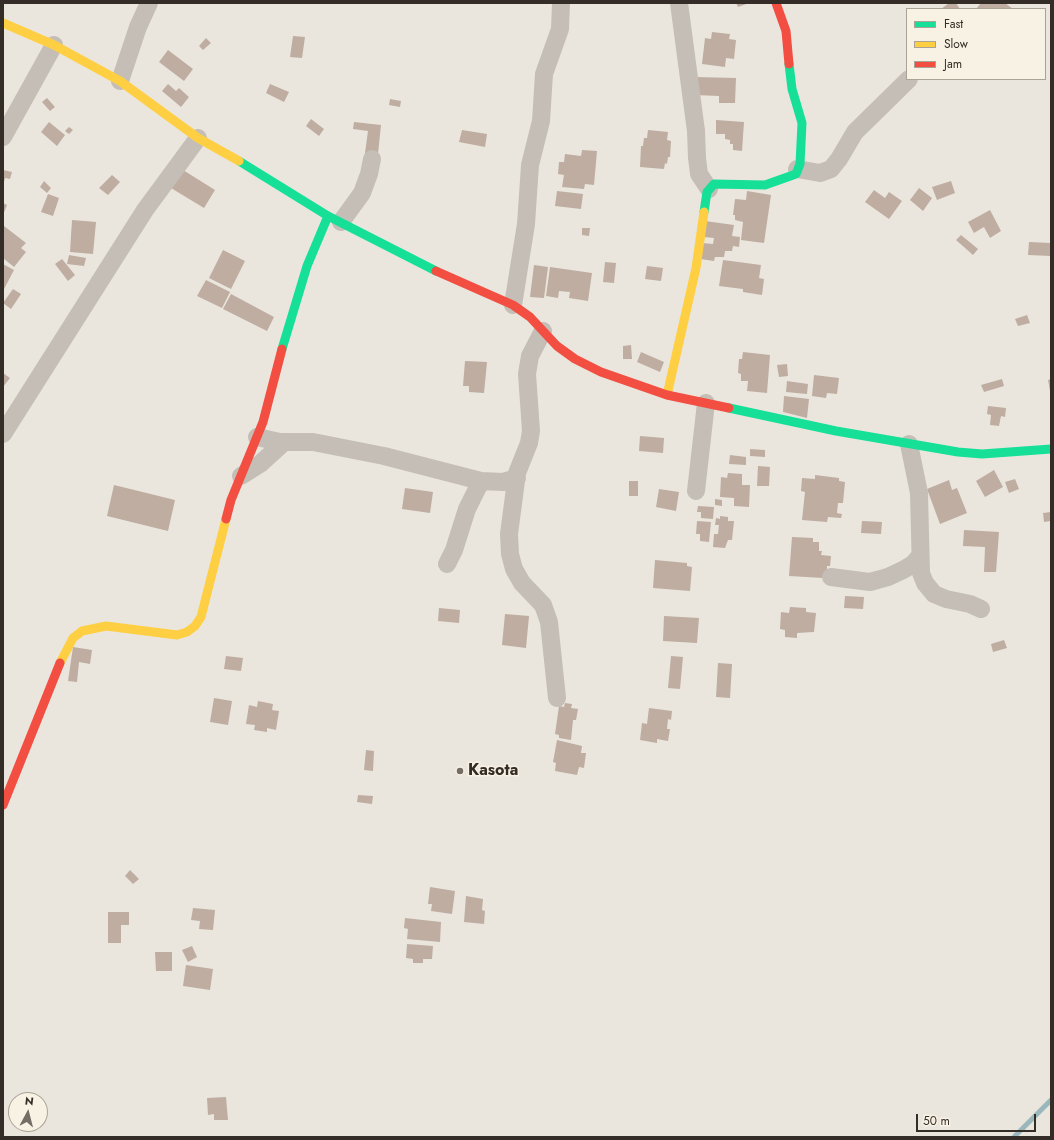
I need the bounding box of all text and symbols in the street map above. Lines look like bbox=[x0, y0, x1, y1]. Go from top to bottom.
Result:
legend bbox=[906, 8, 1046, 80]
text: Fast bbox=[944, 15, 963, 33]
text: Slow bbox=[944, 35, 968, 53]
text: Jam bbox=[944, 55, 962, 73]
place label: Kasota bbox=[468, 761, 518, 781]
marker: Kasota bbox=[455, 766, 465, 776]
north arrow bbox=[8, 1092, 48, 1132]
text: N bbox=[24, 1093, 35, 1110]
scale bar bbox=[918, 1106, 1038, 1132]
text: 50 m bbox=[923, 1112, 950, 1130]

